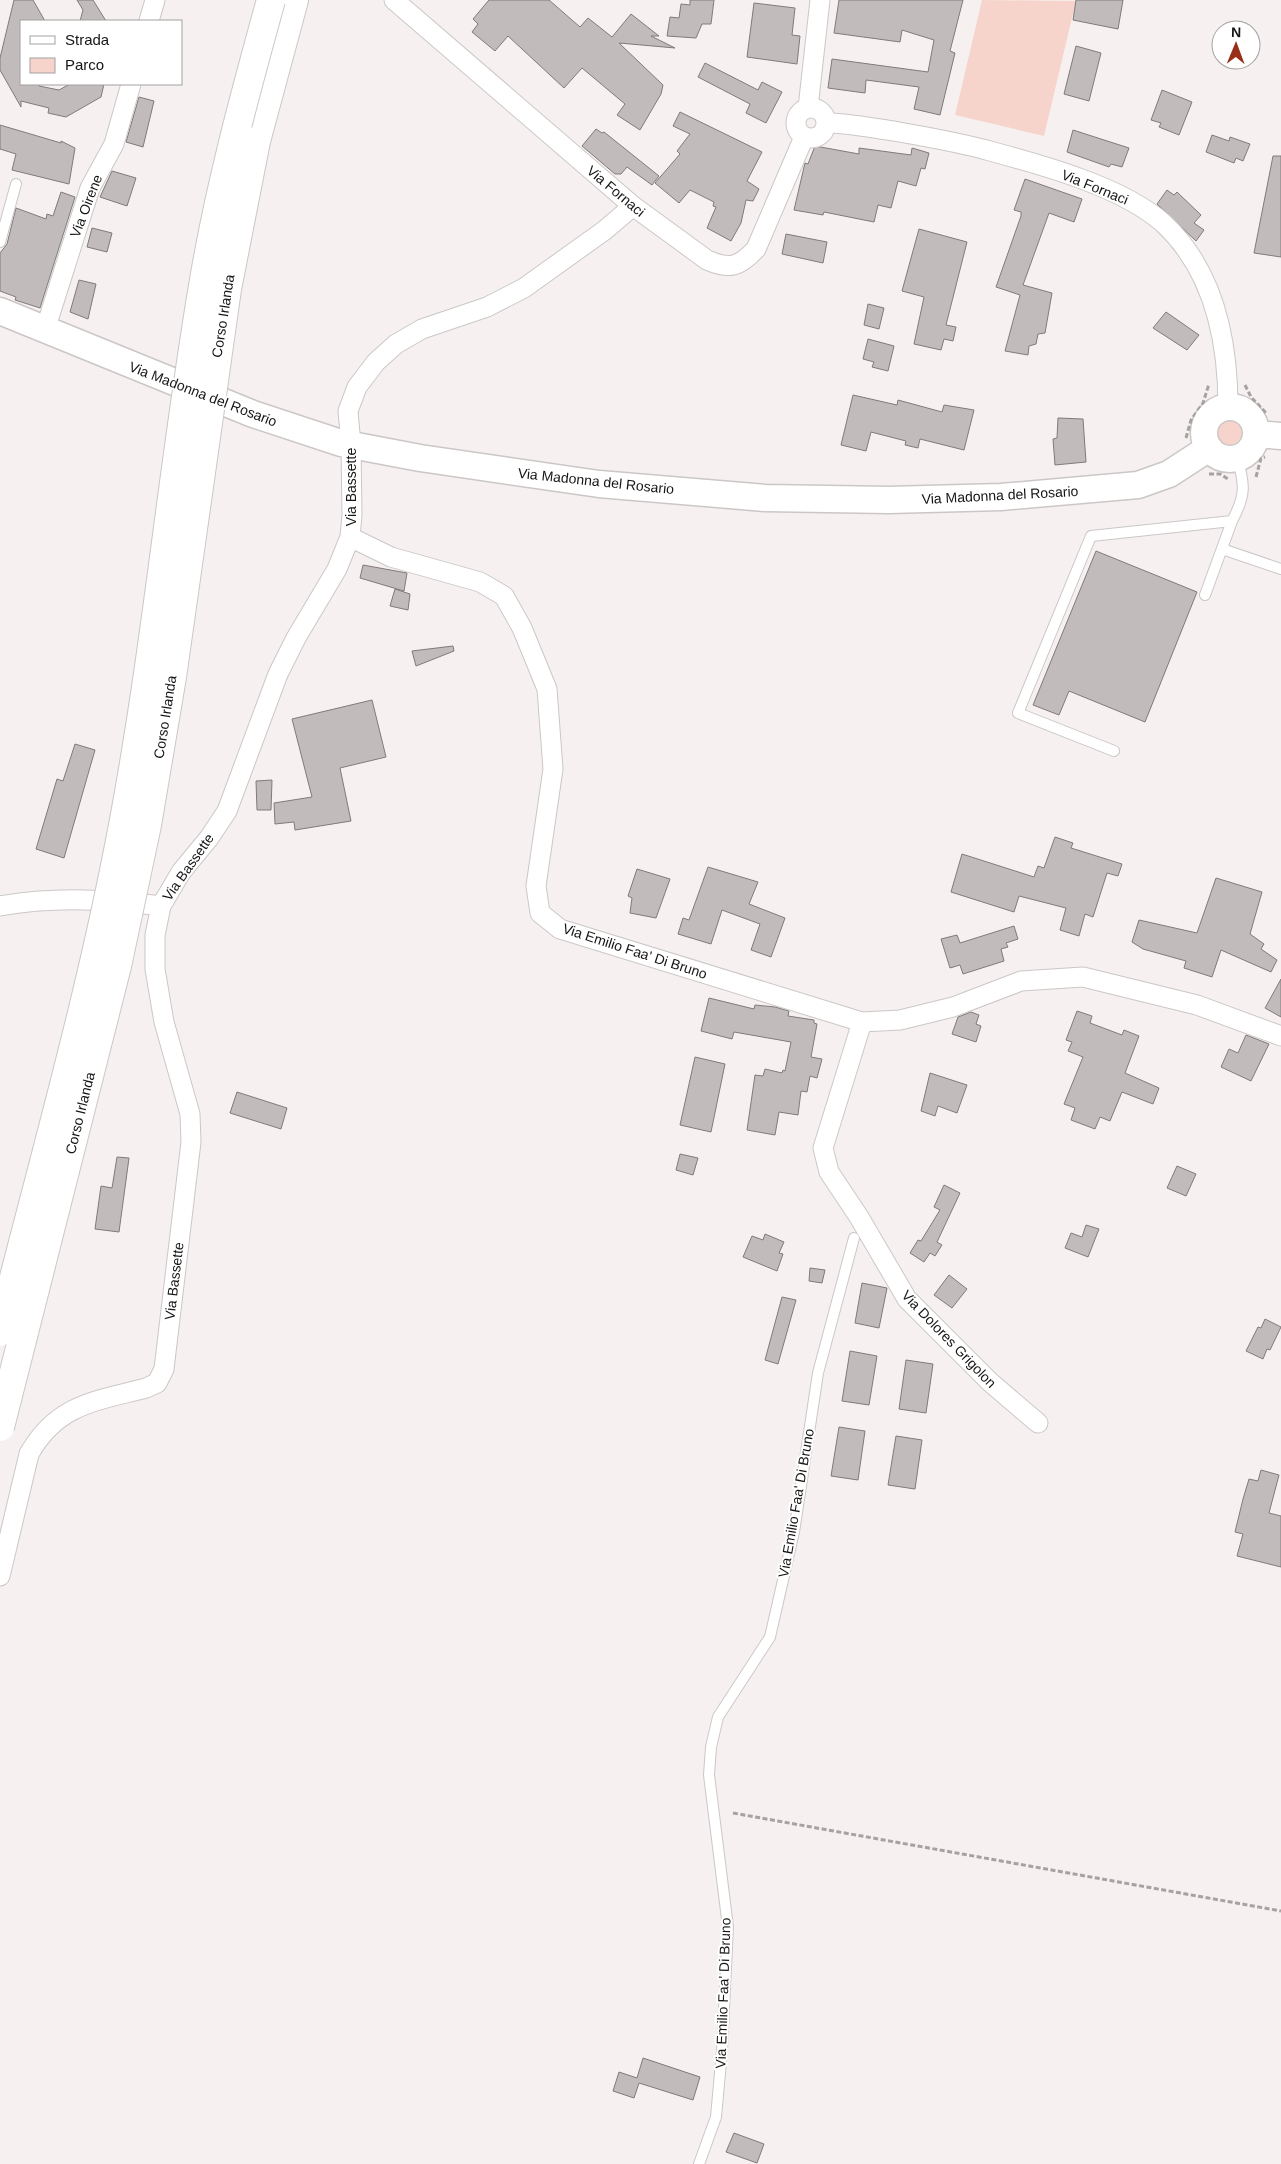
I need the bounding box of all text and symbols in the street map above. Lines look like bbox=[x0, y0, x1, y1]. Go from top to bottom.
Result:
legend bbox=[20, 20, 182, 85]
north arrow bbox=[1211, 20, 1261, 70]
text: N bbox=[1231, 24, 1241, 40]
text: Strada bbox=[65, 31, 110, 48]
text: Parco bbox=[65, 56, 104, 73]
street label: Via Fornaci bbox=[584, 162, 648, 220]
street label: Via Fornaci bbox=[1059, 166, 1131, 208]
street label: Via Oirene bbox=[67, 172, 105, 240]
street label: Corso Irlanda bbox=[209, 273, 238, 359]
street label: Via Madonna del Rosario bbox=[127, 358, 279, 430]
street label: Via Bassette bbox=[343, 448, 359, 526]
street label: Via Madonna del Rosario bbox=[517, 465, 675, 497]
street label: Via Madonna del Rosario bbox=[921, 483, 1079, 507]
street label: Corso Irlanda bbox=[151, 674, 180, 760]
street label: Via Bassette bbox=[159, 830, 217, 904]
street label: Via Emilio Faa' Di Bruno bbox=[561, 920, 709, 982]
street label: Corso Irlanda bbox=[62, 1070, 98, 1156]
street label: Via Bassette bbox=[161, 1241, 187, 1321]
street label: Via Dolores Grigolon bbox=[898, 1287, 1000, 1391]
street label: Via Emilio Faa' Di Bruno bbox=[775, 1427, 817, 1579]
street label: Via Emilio Faa' Di Bruno bbox=[712, 1917, 734, 2069]

